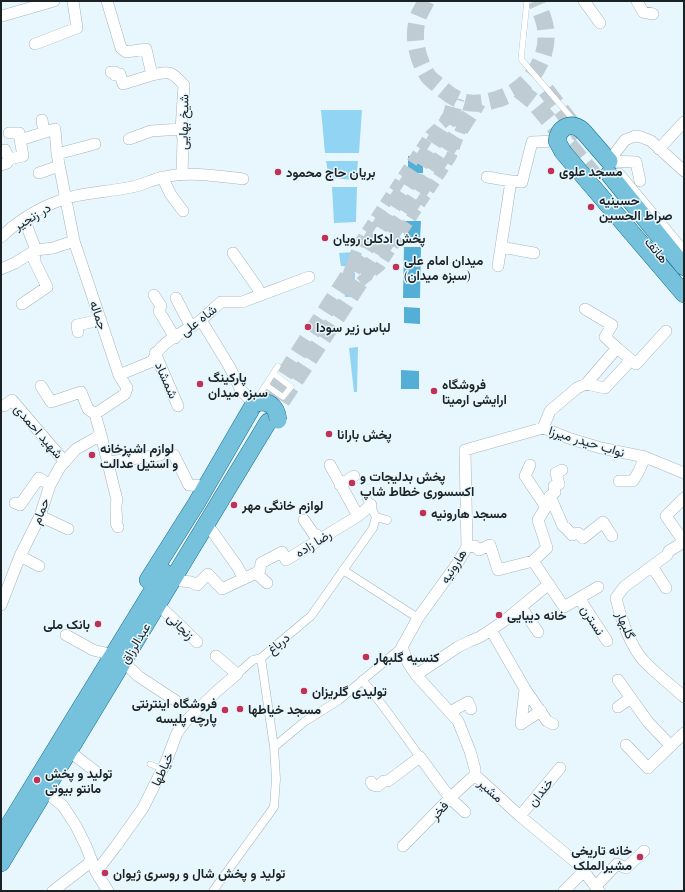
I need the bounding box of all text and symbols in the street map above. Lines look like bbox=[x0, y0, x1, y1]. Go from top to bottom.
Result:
street label: شیخ بهایی bbox=[174, 94, 194, 150]
place label: مسجد علوی bbox=[559, 162, 623, 182]
place label: بریان حاج محمود bbox=[286, 163, 376, 183]
marker: مسجد علوی bbox=[546, 166, 556, 176]
marker: بریان حاج محمود bbox=[273, 167, 283, 177]
place label: حسینیه صراط الحسین bbox=[599, 191, 673, 226]
street label: در زنجیر bbox=[9, 198, 55, 236]
marker: حسینیه صراط الحسین bbox=[586, 202, 596, 212]
place label: پخش ادکلن رویان bbox=[333, 229, 425, 249]
marker: پخش ادکلن رویان bbox=[320, 233, 330, 243]
street label: هاتف bbox=[639, 233, 673, 268]
place label: میدان امام علی (سبزه میدان) bbox=[404, 251, 483, 286]
marker: میدان امام علی (سبزه میدان) bbox=[391, 262, 401, 272]
street label: جماله bbox=[84, 298, 112, 333]
street label: شاه علی bbox=[176, 300, 221, 342]
place label: لباس زیر سودا bbox=[316, 318, 391, 338]
marker: لباس زیر سودا bbox=[303, 322, 313, 332]
street label: شمشاد bbox=[149, 359, 183, 402]
place label: پارکینگ سبزه میدان bbox=[208, 368, 268, 403]
place label: فروشگاه ارایشی ارمیتا bbox=[442, 375, 507, 410]
marker: پارکینگ سبزه میدان bbox=[195, 379, 205, 389]
marker: فروشگاه ارایشی ارمیتا bbox=[429, 386, 439, 396]
street label: شهید احمدی bbox=[9, 400, 68, 463]
street label: نواب حیدر میرزا bbox=[546, 421, 628, 463]
place label: پخش بارانا bbox=[337, 425, 392, 445]
marker: پخش بارانا bbox=[324, 429, 334, 439]
place label: لوازم اشپزخانه و استیل عدالت bbox=[100, 439, 178, 474]
marker: لوازم اشپزخانه و استیل عدالت bbox=[87, 450, 97, 460]
place label: پخش بدلیجات و اکسسوری خطاط شاپ bbox=[360, 467, 474, 502]
marker: پخش بدلیجات و اکسسوری خطاط شاپ bbox=[347, 478, 357, 488]
street label: حمام bbox=[27, 495, 55, 528]
place label: لوازم خانگی مهر bbox=[241, 496, 324, 516]
marker: لوازم خانگی مهر bbox=[229, 500, 239, 510]
place label: مسجد هارونیه bbox=[431, 504, 507, 524]
marker: مسجد هارونیه bbox=[418, 508, 428, 518]
street label: رضا زاده bbox=[291, 525, 336, 563]
street label: هارونیه bbox=[435, 545, 472, 588]
street label: نسترن bbox=[575, 601, 610, 640]
place label: خانه دیبایی bbox=[507, 606, 567, 626]
street label: گلبهار bbox=[610, 607, 640, 643]
street label: زنجانی bbox=[162, 609, 199, 645]
marker: خانه دیبایی bbox=[494, 610, 504, 620]
place label: بانک ملی bbox=[43, 615, 90, 635]
marker: بانک ملی bbox=[93, 619, 103, 629]
street label: عبدالرزاق bbox=[116, 619, 156, 668]
street label: درباغ bbox=[263, 628, 295, 659]
place label: کنسیه گلبهار bbox=[373, 648, 440, 668]
marker: کنسیه گلبهار bbox=[361, 652, 371, 662]
place label: تولیدی گلریزان bbox=[312, 682, 387, 702]
marker: تولیدی گلریزان bbox=[299, 686, 309, 696]
place label: فروشگاه اینترنتی پارچه پلیسه bbox=[132, 694, 217, 729]
place label: مسجد خیاطها bbox=[248, 700, 321, 720]
marker: مسجد خیاطها bbox=[235, 704, 245, 714]
marker: فروشگاه اینترنتی پارچه پلیسه bbox=[220, 705, 230, 715]
street label: خیاطها bbox=[146, 749, 180, 790]
place label: تولید و پخش مانتو بیوتی bbox=[45, 764, 112, 799]
street label: مشیر bbox=[472, 773, 508, 808]
street label: خندان bbox=[523, 774, 559, 811]
marker: تولید و پخش مانتو بیوتی bbox=[32, 775, 42, 785]
street label: فخر bbox=[425, 797, 454, 825]
place label: خانه تاریخی مشیرالملک bbox=[571, 841, 632, 876]
marker: خانه تاریخی مشیرالملک bbox=[635, 852, 645, 862]
place label: تولید و پخش شال و روسری ژیوان bbox=[113, 864, 285, 884]
marker: تولید و پخش شال و روسری ژیوان bbox=[100, 868, 110, 878]

